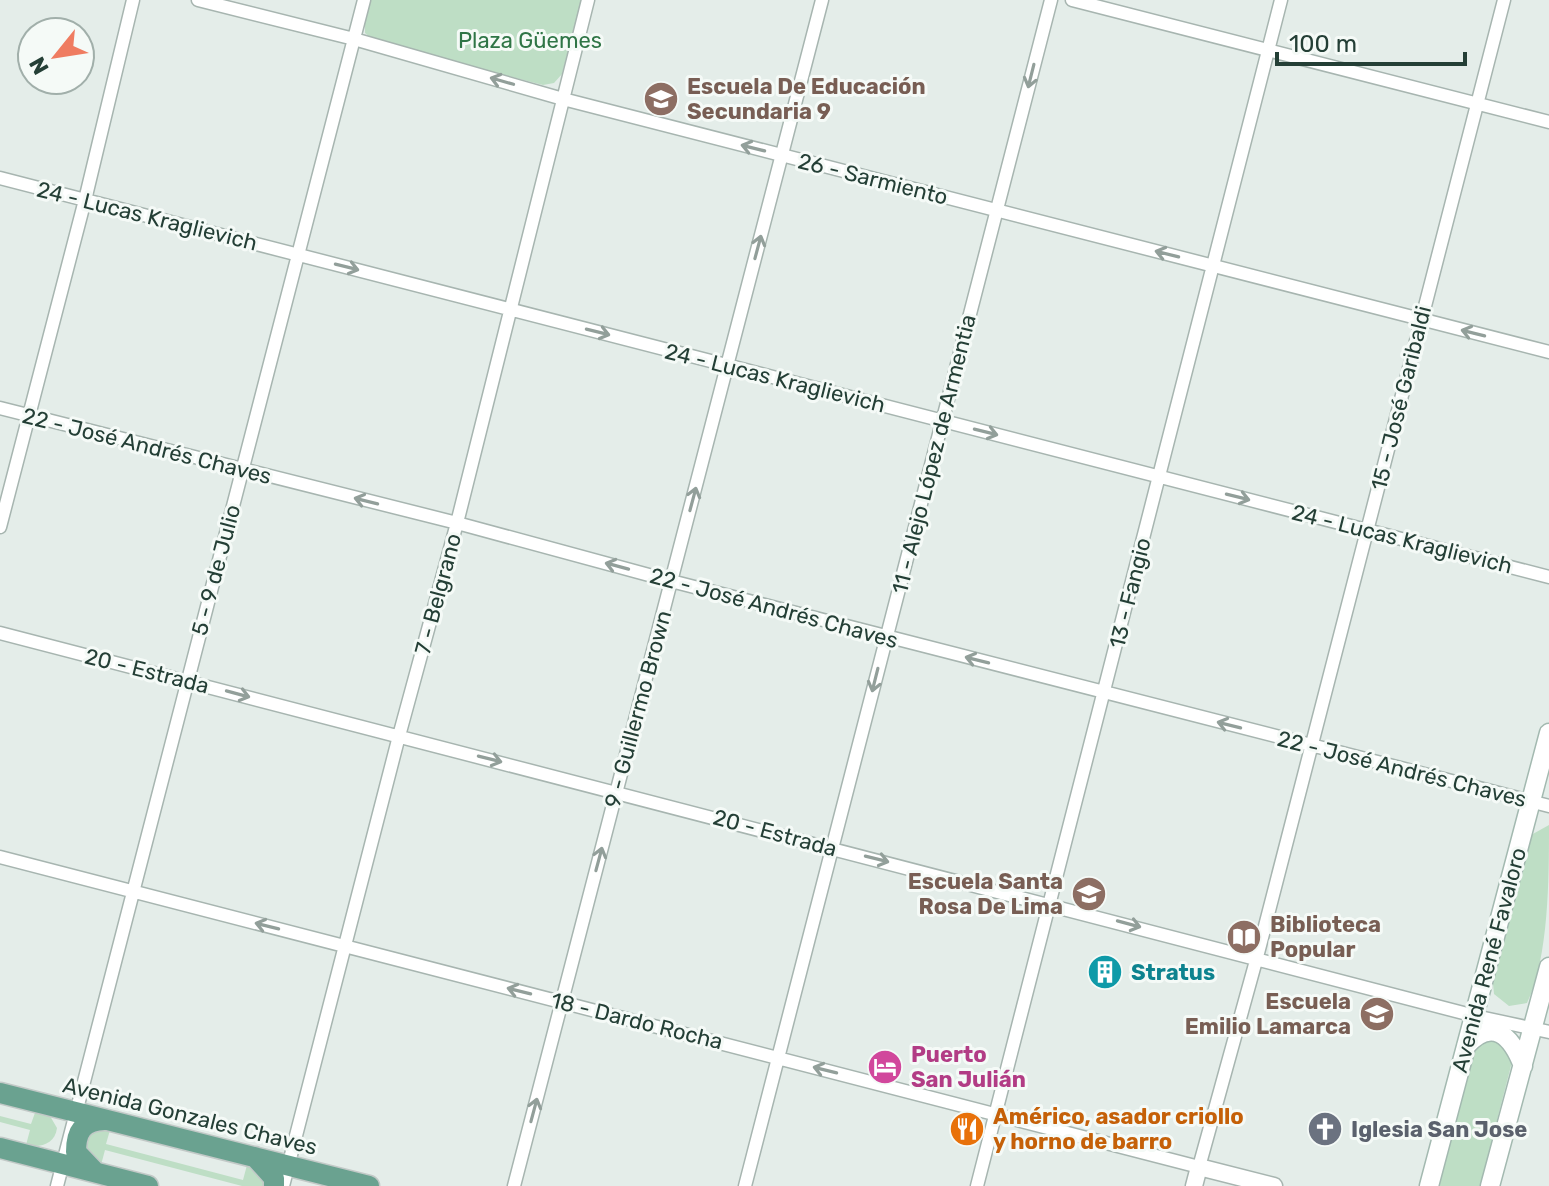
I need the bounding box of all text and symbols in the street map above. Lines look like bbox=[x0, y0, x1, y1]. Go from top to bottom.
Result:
north arrow bbox=[16, 16, 96, 96]
scale bar bbox=[1277, 16, 1465, 66]
park label: Plaza Güemes bbox=[458, 27, 602, 54]
text: 100 m bbox=[1289, 30, 1357, 58]
text: N bbox=[23, 52, 55, 79]
one-way arrow bbox=[1023, 62, 1038, 88]
one-way arrow bbox=[489, 73, 515, 88]
place label: Escuela De Educación Secundaria 9 bbox=[687, 73, 926, 125]
school or university icon: Escuela De Educación Secundaria 9 bbox=[642, 80, 680, 118]
one-way arrow bbox=[740, 139, 766, 154]
street label: 26 - Sarmiento bbox=[795, 147, 951, 211]
street label: 24 - Lucas Kraglievich bbox=[34, 176, 260, 256]
one-way arrow bbox=[751, 235, 766, 260]
one-way arrow bbox=[1155, 246, 1181, 261]
one-way arrow bbox=[333, 261, 359, 276]
street label: 15 - José Garibaldi bbox=[1365, 303, 1437, 493]
street label: 11 - Alejo López de Armentia bbox=[886, 312, 982, 596]
one-way arrow bbox=[1461, 325, 1487, 340]
one-way arrow bbox=[585, 326, 611, 341]
street label: 24 - Lucas Kraglievich bbox=[662, 338, 888, 418]
street label: 22 - José Andrés Chaves bbox=[20, 402, 274, 490]
one-way arrow bbox=[972, 426, 998, 441]
one-way arrow bbox=[686, 486, 701, 512]
one-way arrow bbox=[1224, 491, 1250, 506]
one-way arrow bbox=[353, 492, 379, 507]
street label: 24 - Lucas Kraglievich bbox=[1289, 499, 1515, 579]
street label: 5 - 9 de Julio bbox=[186, 502, 246, 638]
street label: 7 - Belgrano bbox=[409, 530, 467, 658]
street label: 13 - Fangio bbox=[1103, 535, 1157, 651]
one-way arrow bbox=[605, 558, 631, 573]
street label: 22 - José Andrés Chaves bbox=[647, 562, 901, 654]
street label: 9 - Guillermo Brown bbox=[599, 607, 677, 811]
street label: 20 - Estrada bbox=[82, 643, 212, 699]
one-way arrow bbox=[965, 652, 991, 667]
one-way arrow bbox=[867, 666, 882, 692]
one-way arrow bbox=[225, 688, 251, 703]
one-way arrow bbox=[1217, 717, 1243, 732]
street label: 22 - José Andrés Chaves bbox=[1275, 725, 1529, 813]
one-way arrow bbox=[477, 753, 502, 768]
street label: 20 - Estrada bbox=[710, 804, 840, 862]
street label: Avenida René Favaloro bbox=[1446, 845, 1532, 1075]
one-way arrow bbox=[593, 846, 608, 872]
one-way arrow bbox=[864, 853, 890, 868]
place label: Escuela Santa Rosa De Lima bbox=[908, 868, 1063, 920]
school or university icon: Escuela Santa Rosa De Lima bbox=[1070, 875, 1108, 913]
place label: Biblioteca Popular bbox=[1270, 911, 1381, 963]
one-way arrow bbox=[255, 918, 281, 933]
one-way arrow bbox=[1116, 918, 1141, 933]
library icon: Biblioteca Popular bbox=[1225, 918, 1263, 956]
building icon: Stratus bbox=[1086, 953, 1124, 991]
place label: Stratus bbox=[1131, 959, 1215, 986]
one-way arrow bbox=[507, 983, 533, 998]
street label: 18 - Dardo Rocha bbox=[548, 987, 726, 1055]
place label: Escuela Emilio Lamarca bbox=[1185, 988, 1351, 1040]
school or university icon: Escuela Emilio Lamarca bbox=[1358, 995, 1396, 1033]
place label: Puerto San Julián bbox=[911, 1041, 1026, 1093]
hotel icon: Puerto San Julián bbox=[866, 1048, 904, 1086]
one-way arrow bbox=[813, 1062, 839, 1077]
street label: Avenida Gonzales Chaves bbox=[60, 1071, 320, 1161]
one-way arrow bbox=[527, 1098, 542, 1124]
place label: Américo, asador criollo y horno de barro bbox=[993, 1103, 1244, 1155]
restaurant icon: Américo, asador criollo y horno de barro bbox=[948, 1110, 986, 1148]
church icon: Iglesia San Jose bbox=[1306, 1110, 1344, 1148]
place label: Iglesia San Jose bbox=[1351, 1116, 1527, 1143]

